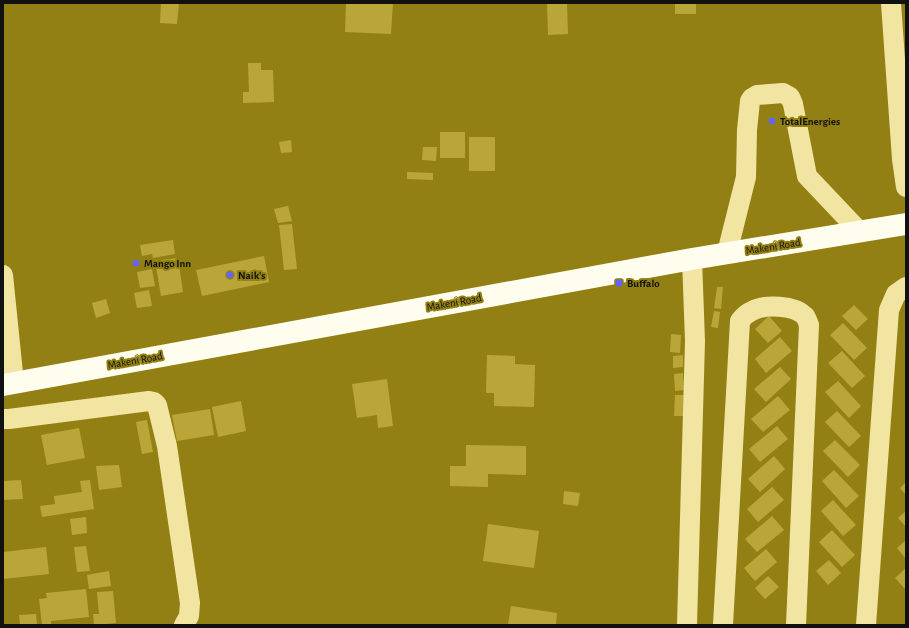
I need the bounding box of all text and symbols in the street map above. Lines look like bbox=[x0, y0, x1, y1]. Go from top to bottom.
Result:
marker: TotalEnergies bbox=[767, 116, 777, 126]
place label: TotalEnergies bbox=[780, 116, 840, 127]
street label: Makeni Road bbox=[745, 237, 802, 256]
marker: Mango Inn bbox=[131, 258, 141, 268]
place label: Mango Inn bbox=[144, 258, 191, 269]
marker: Naik's bbox=[225, 270, 235, 280]
place label: Naik's bbox=[238, 270, 265, 281]
marker: Buffalo bbox=[614, 278, 624, 288]
place label: Buffalo bbox=[627, 278, 660, 289]
street label: Makeni Road bbox=[426, 292, 483, 313]
street label: Makeni Road bbox=[107, 350, 164, 371]

